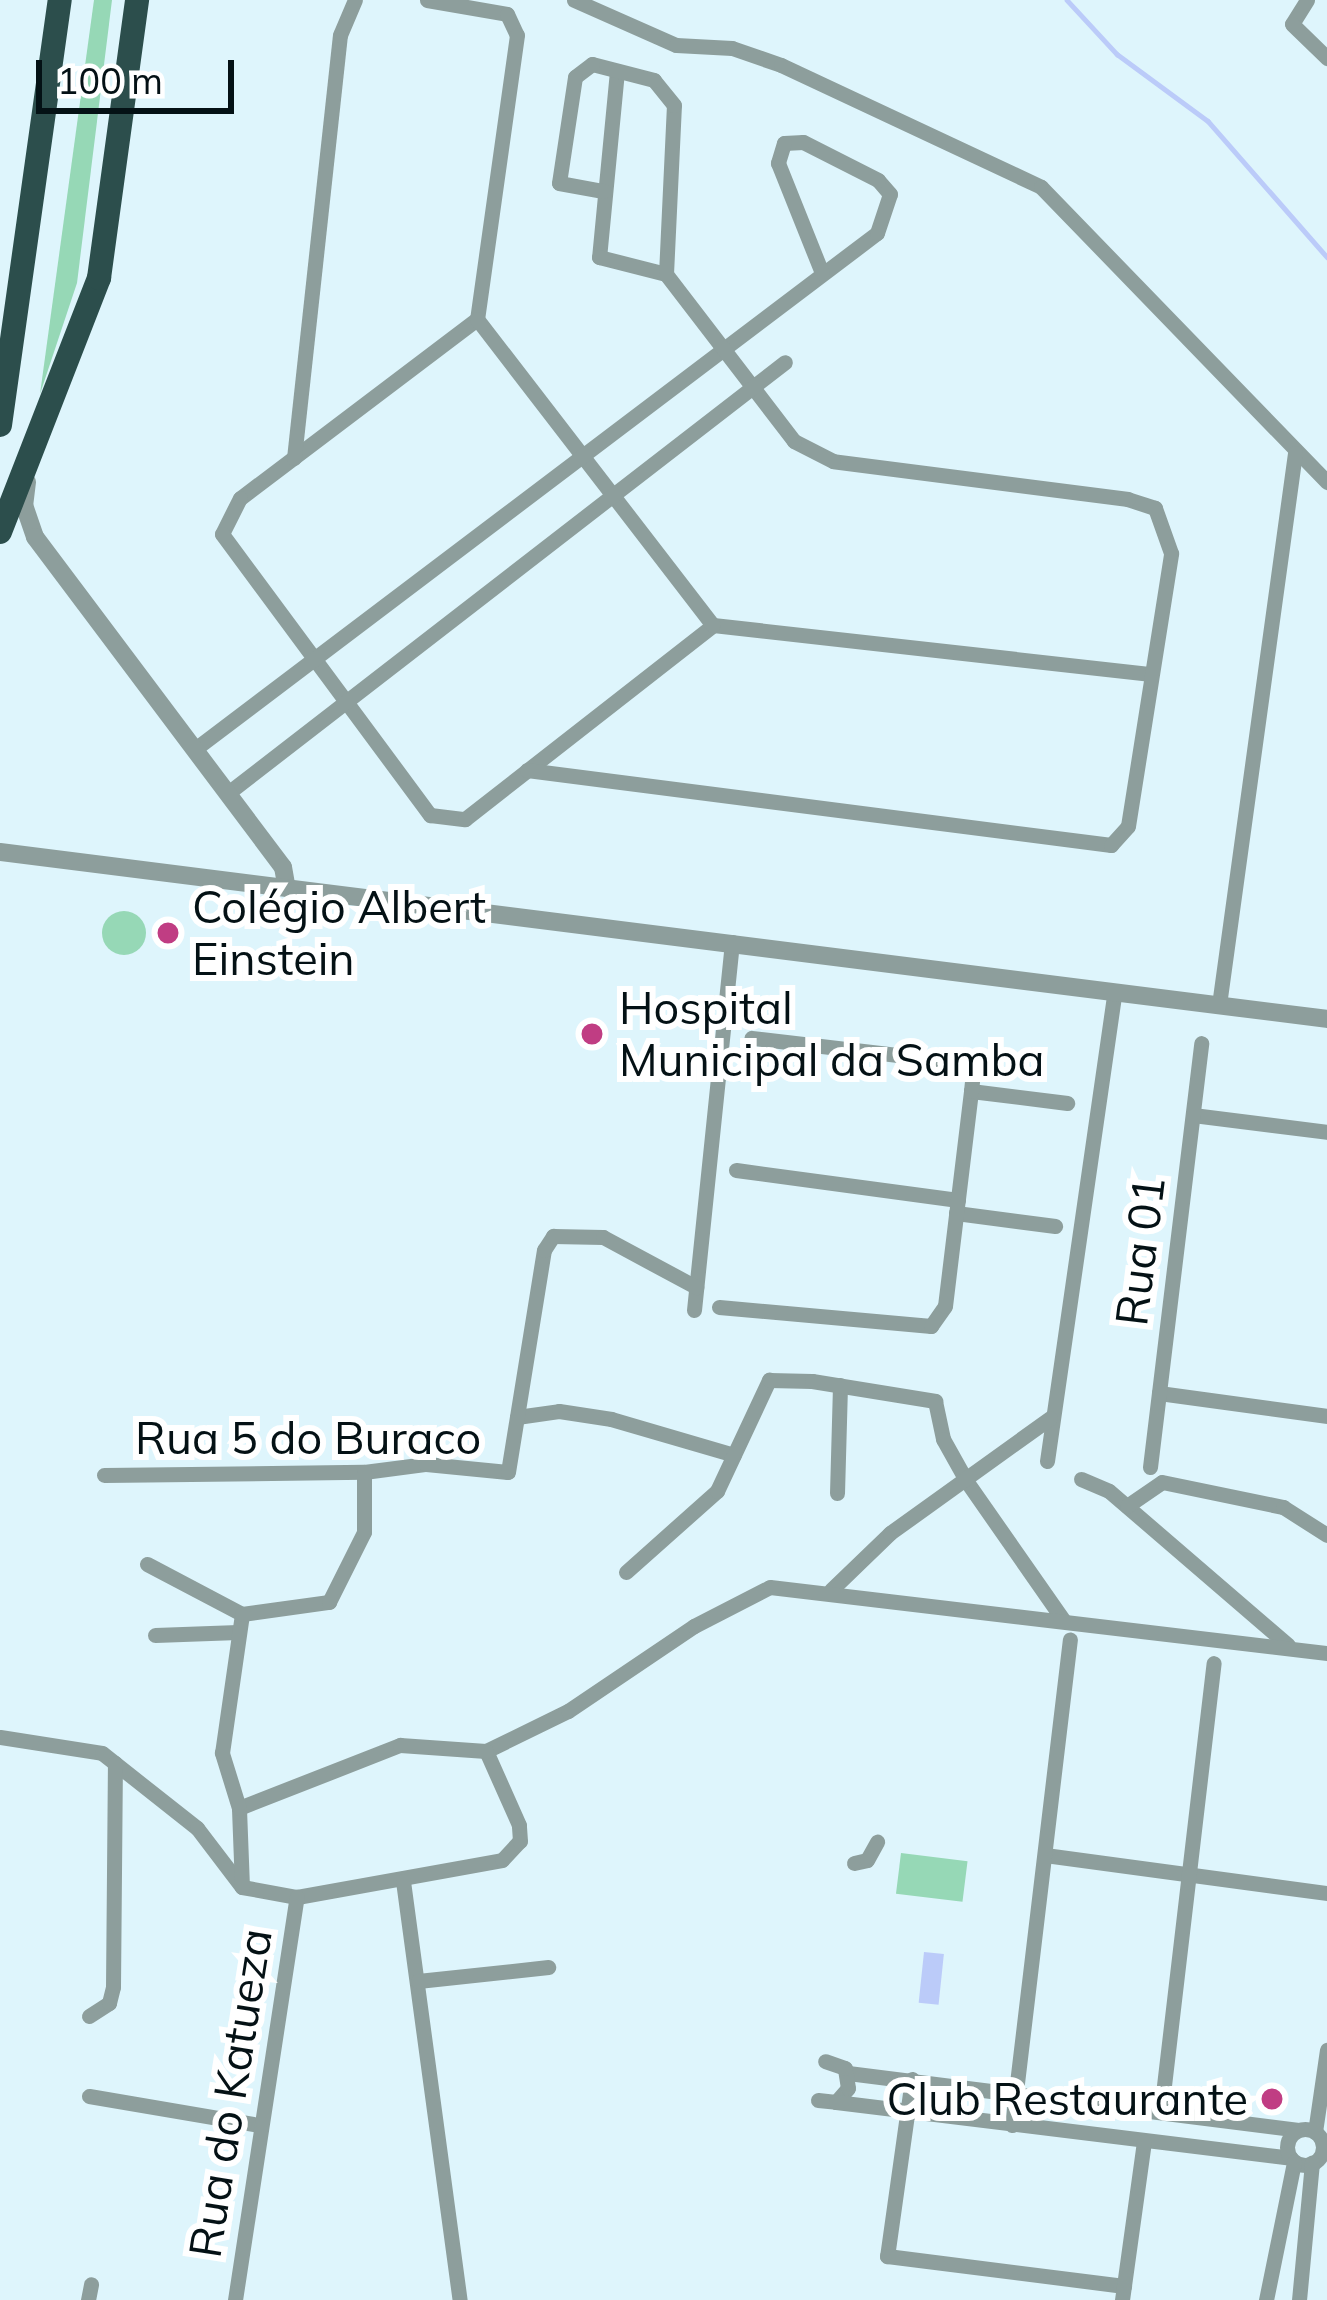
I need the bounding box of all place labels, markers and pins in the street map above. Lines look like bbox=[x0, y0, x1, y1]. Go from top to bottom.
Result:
place label: Colégio Albert Einstein bbox=[192, 880, 486, 986]
marker: Colégio Albert Einstein bbox=[155, 920, 181, 946]
place label: Hospital Municipal da Samba bbox=[619, 981, 1044, 1087]
marker: Hospital Municipal da Samba bbox=[576, 1018, 608, 1050]
place label: Club Restaurante bbox=[886, 2072, 1248, 2126]
marker: Club Restaurante bbox=[1259, 2086, 1285, 2112]

